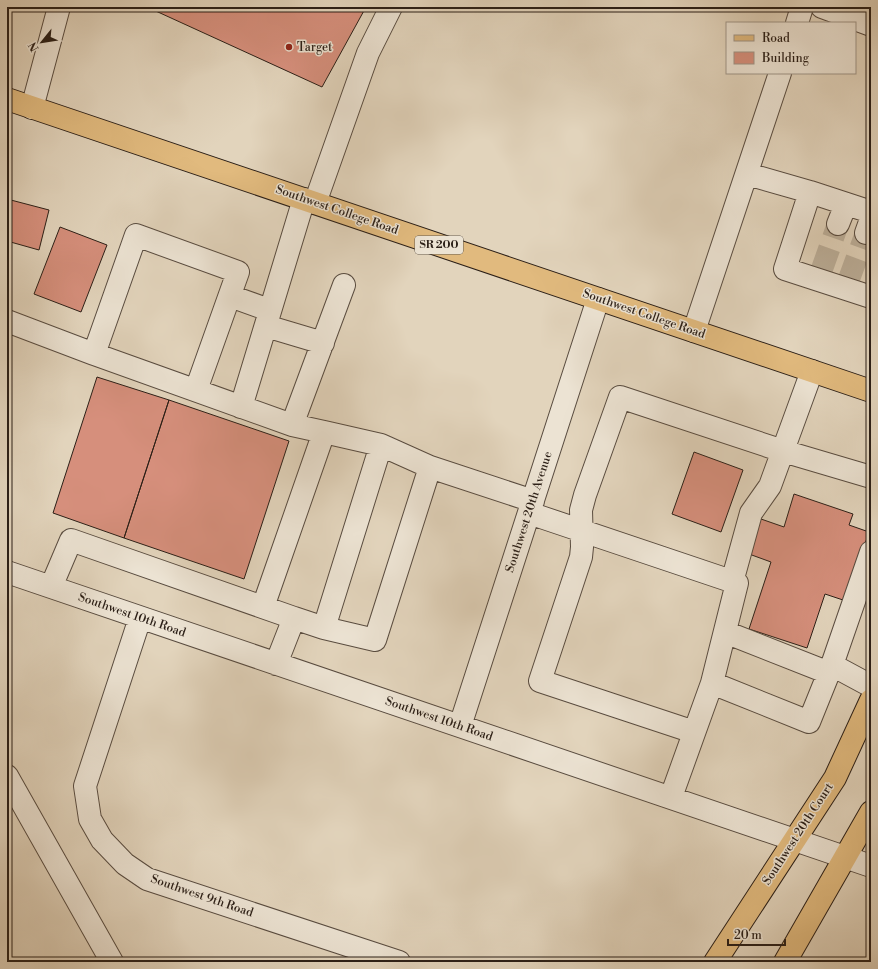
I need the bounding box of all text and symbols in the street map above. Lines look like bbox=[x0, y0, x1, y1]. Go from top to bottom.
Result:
north arrow bbox=[22, 22, 62, 62]
legend bbox=[726, 22, 856, 74]
text: Road bbox=[762, 31, 790, 46]
text: N bbox=[26, 39, 42, 54]
place label: Target bbox=[297, 40, 333, 55]
marker: Target bbox=[284, 42, 294, 52]
text: Building bbox=[761, 51, 810, 66]
street label: Southwest College Road bbox=[274, 182, 401, 238]
road number: SR 200 bbox=[415, 236, 463, 254]
street label: Southwest College Road bbox=[581, 286, 708, 342]
street label: Southwest 20th Avenue bbox=[502, 449, 556, 575]
street label: Southwest 10th Road bbox=[76, 590, 188, 641]
street label: Southwest 10th Road bbox=[383, 694, 495, 745]
street label: Southwest 20th Court bbox=[759, 780, 837, 888]
street label: Southwest 9th Road bbox=[149, 871, 255, 921]
scale bar bbox=[728, 921, 785, 947]
text: 20 m bbox=[734, 928, 762, 943]

